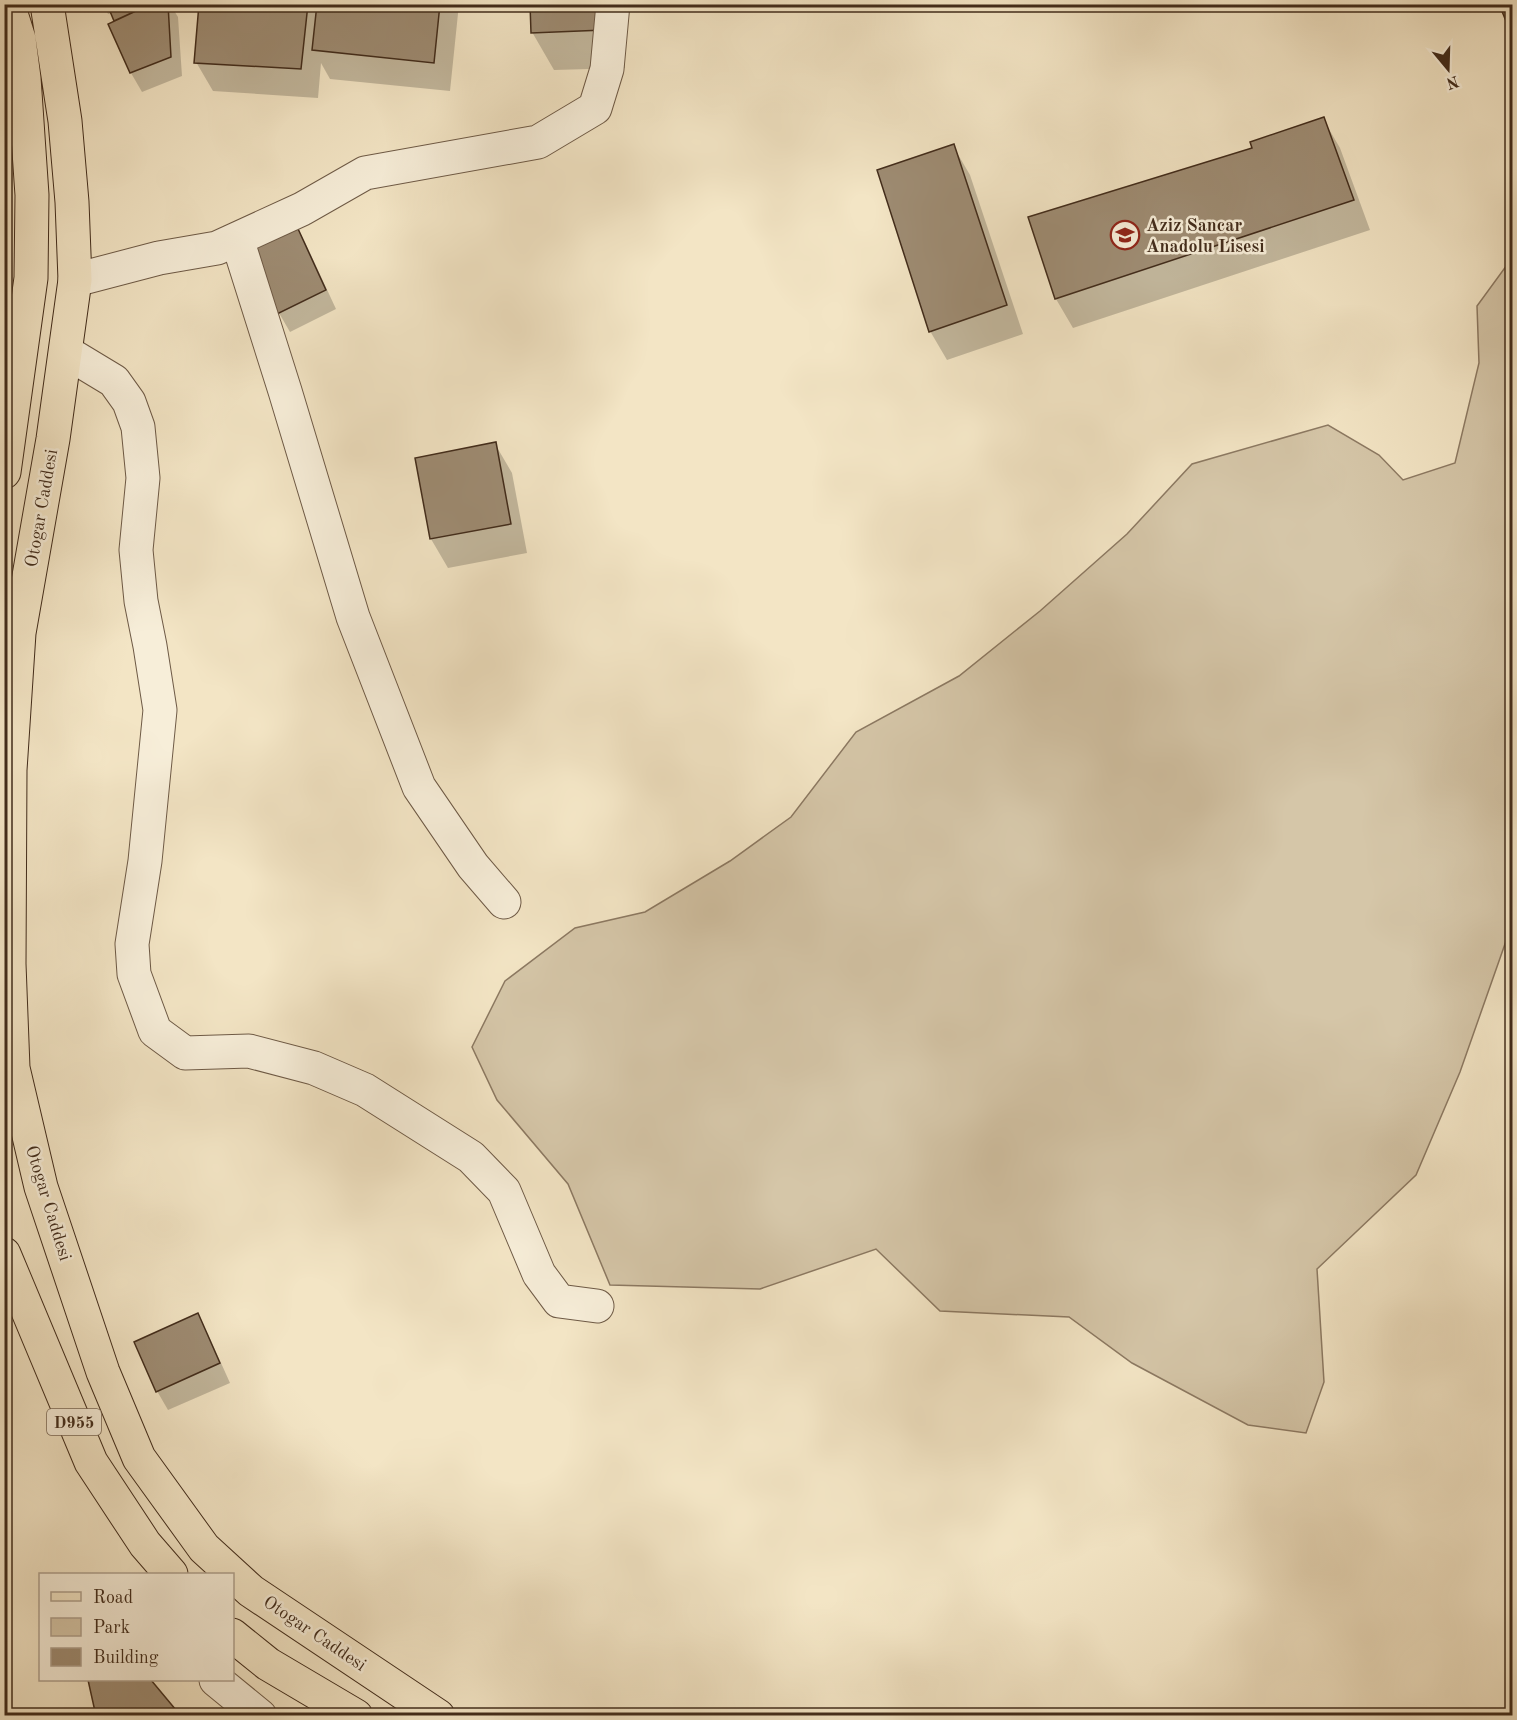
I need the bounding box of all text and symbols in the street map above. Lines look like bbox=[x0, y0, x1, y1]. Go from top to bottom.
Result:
north arrow bbox=[1418, 39, 1478, 99]
text: N bbox=[1443, 72, 1461, 91]
place label: Aziz Sancar Anadolu Lisesi bbox=[1146, 217, 1265, 256]
school or university icon: Aziz Sancar Anadolu Lisesi bbox=[1109, 219, 1141, 251]
street label: Otogar Caddesi bbox=[23, 448, 61, 569]
street label: Otogar Caddesi bbox=[22, 1143, 74, 1263]
road number: D955 bbox=[47, 1409, 101, 1435]
legend bbox=[39, 1573, 234, 1681]
text: Road bbox=[93, 1589, 133, 1607]
street label: Otogar Caddesi bbox=[260, 1593, 369, 1675]
text: Park bbox=[93, 1619, 130, 1637]
text: Building bbox=[93, 1649, 159, 1667]

